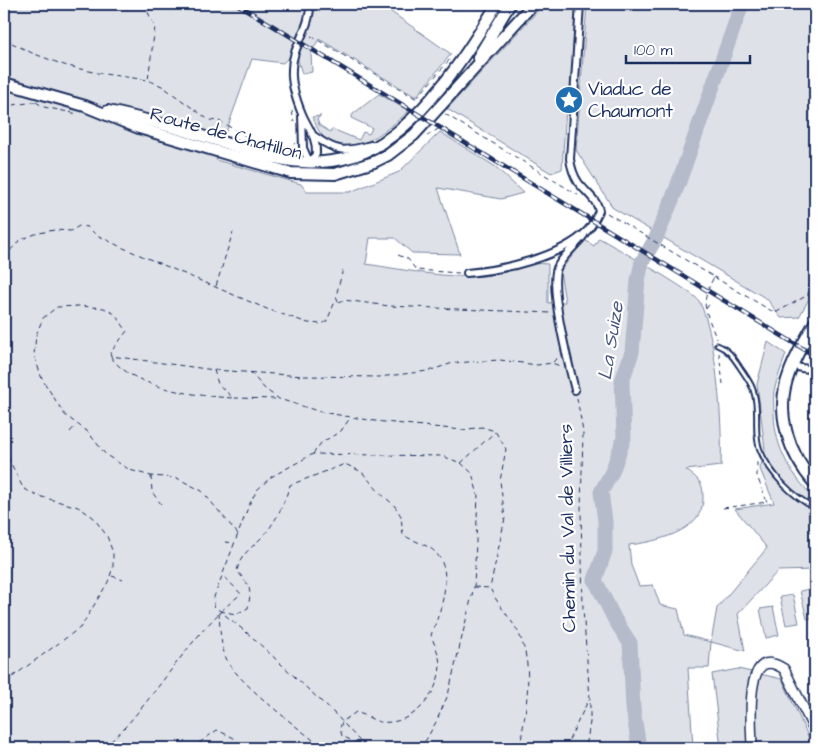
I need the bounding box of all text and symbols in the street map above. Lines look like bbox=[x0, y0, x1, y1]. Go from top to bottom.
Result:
scale bar bbox=[626, 32, 750, 64]
text: 100 m bbox=[634, 40, 673, 61]
place label: Viaduc de Chaumont bbox=[588, 76, 673, 125]
place icon: Viaduc de Chaumont bbox=[554, 85, 584, 115]
street label: Route de Chatillon bbox=[147, 101, 305, 167]
water label: La Suize bbox=[591, 299, 631, 382]
street label: Chemin du Val de Villiers bbox=[553, 423, 583, 633]

